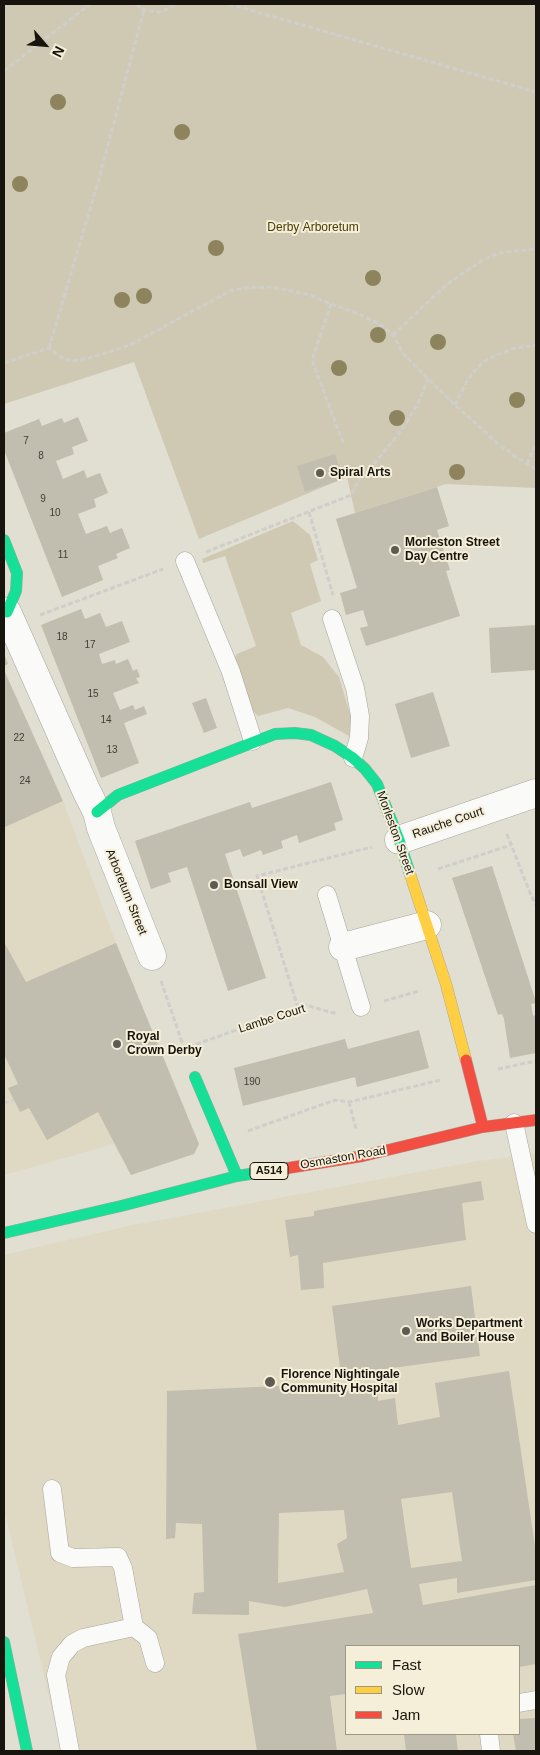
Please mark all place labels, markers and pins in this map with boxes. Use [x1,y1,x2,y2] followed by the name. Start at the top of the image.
[330,466,391,480] place label: Spiral Arts
[314,467,326,479] marker: Spiral Arts
[405,536,500,564] place label: Morleston Street Day Centre
[389,544,401,556] marker: Morleston Street Day Centre
[224,878,298,892] place label: Bonsall View
[208,879,220,891] marker: Bonsall View
[127,1030,202,1058] place label: Royal Crown Derby
[111,1038,123,1050] marker: Royal Crown Derby
[416,1317,522,1345] place label: Works Department and Boiler House
[400,1325,412,1337] marker: Works Department and Boiler House
[281,1368,400,1396] place label: Florence Nightingale Community Hospital
[263,1375,277,1389] marker: Florence Nightingale Community Hospital

